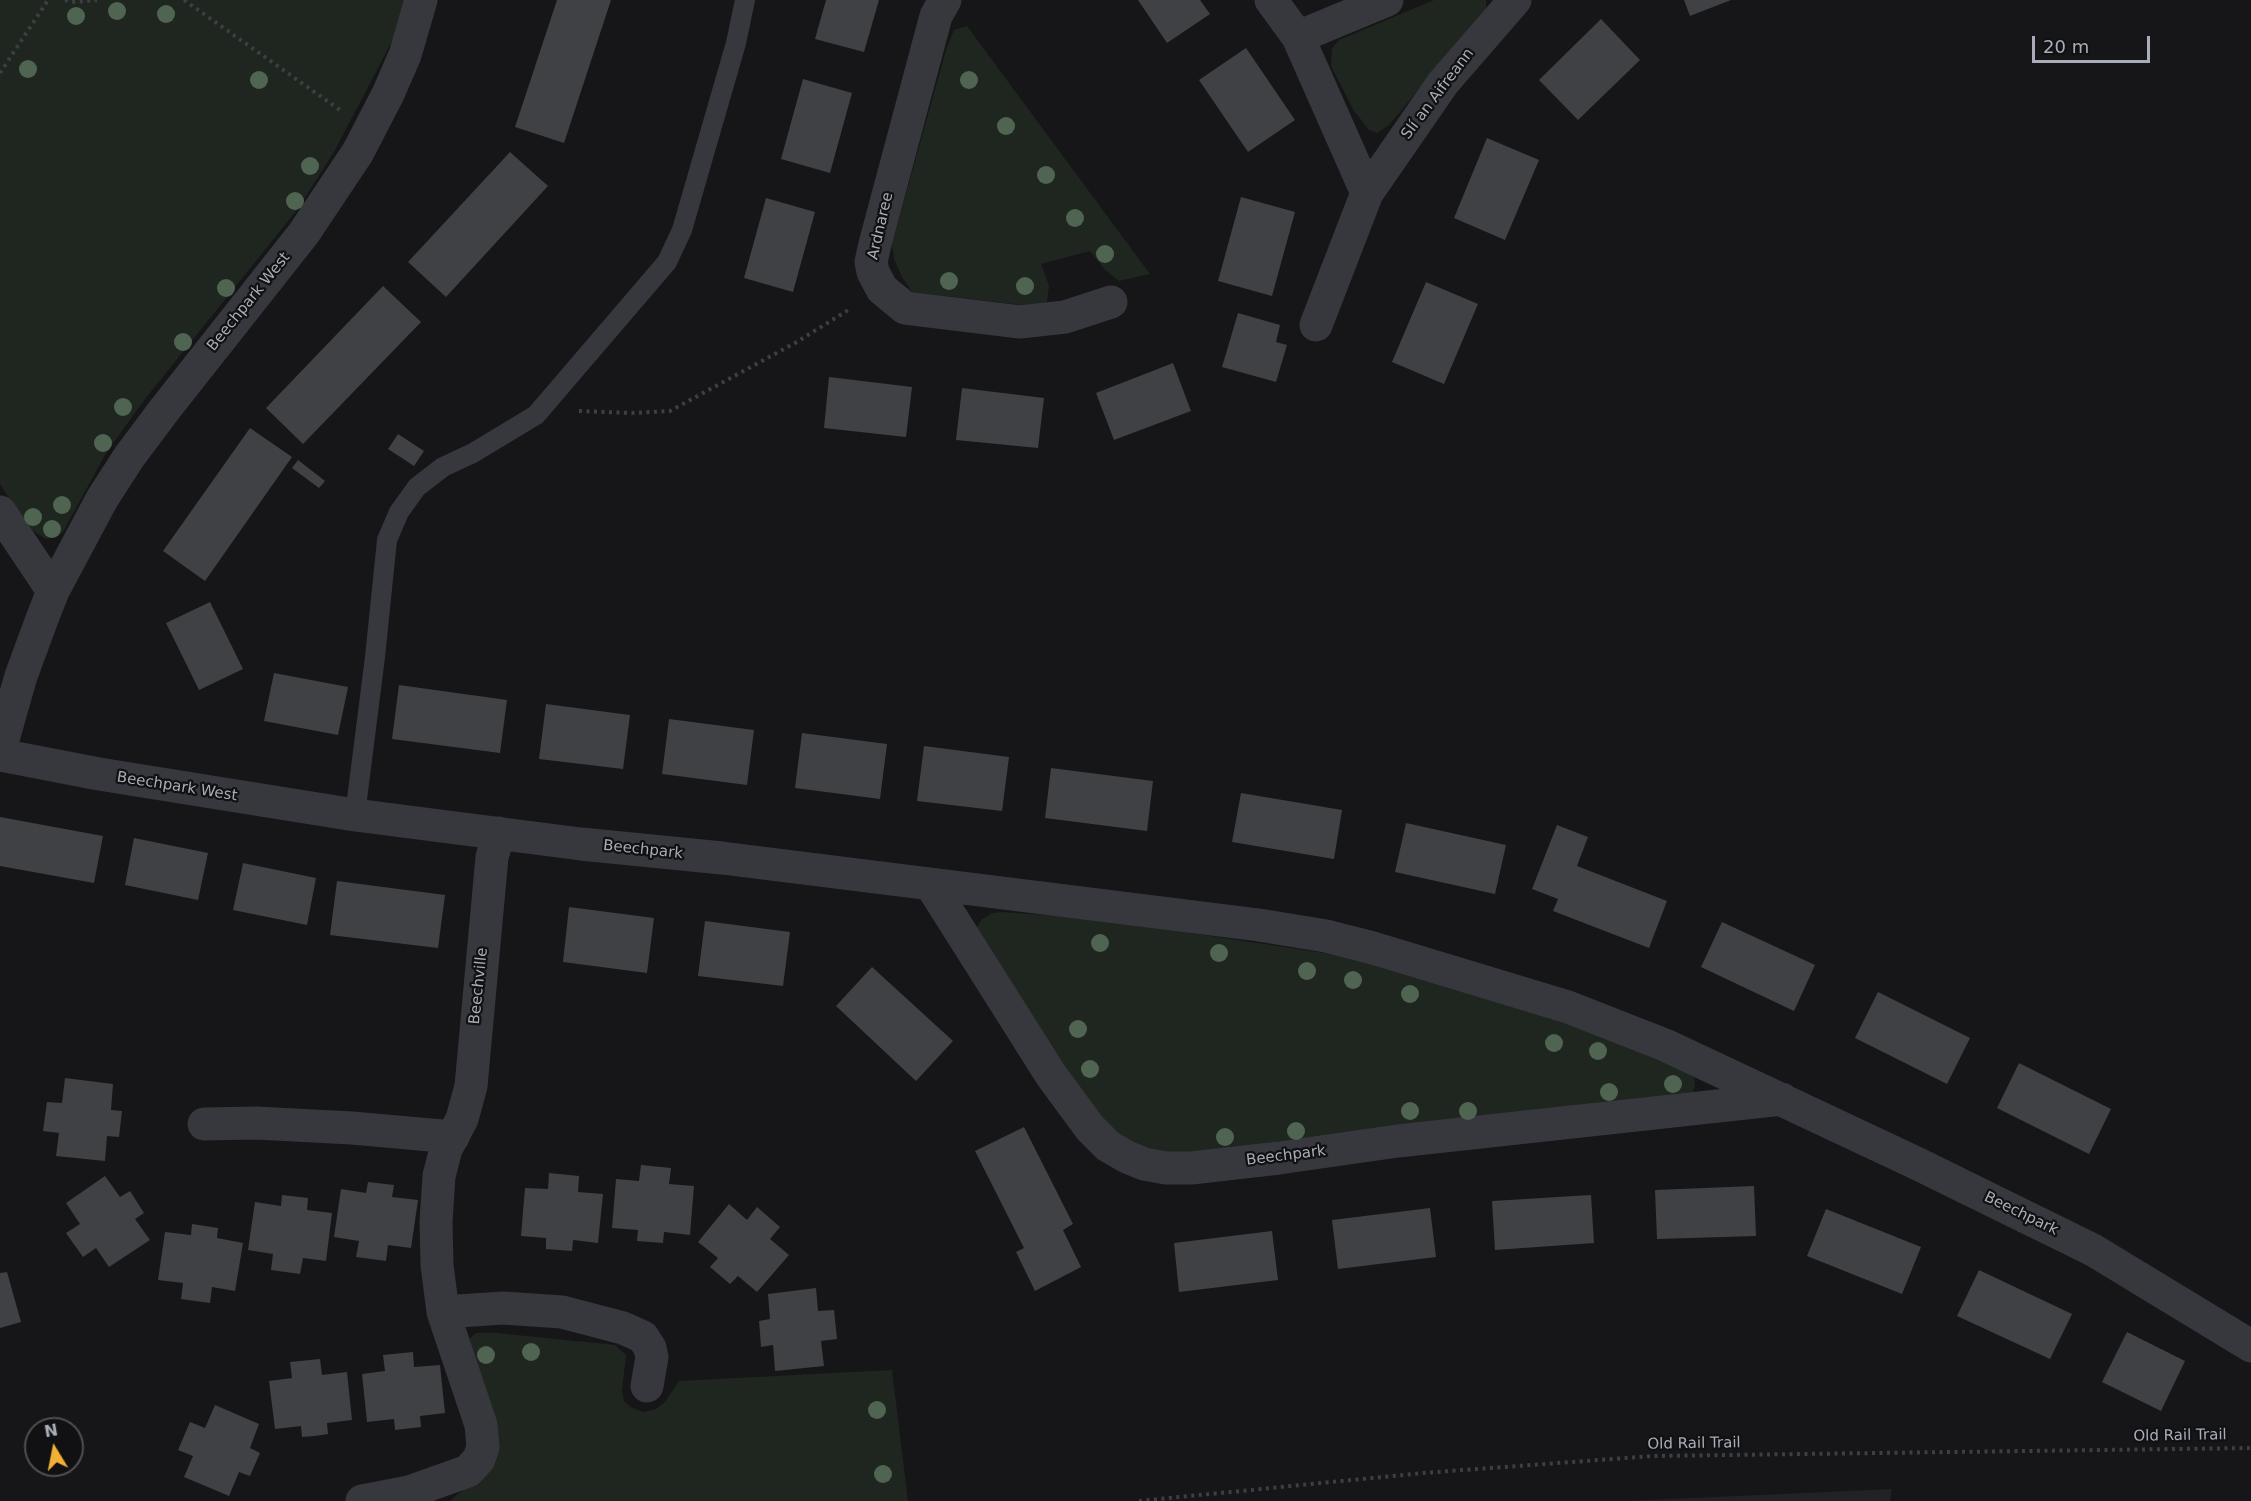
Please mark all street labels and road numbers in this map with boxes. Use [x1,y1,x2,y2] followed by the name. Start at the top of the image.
[1398,45,1478,143] street label: Slí an Aifreann
[865,191,897,261] street label: Ardnaree
[204,249,294,355] street label: Beechpark West
[115,769,239,805] street label: Beechpark West
[602,837,684,863] street label: Beechpark
[466,947,492,1025] street label: Beechville
[1245,1142,1327,1170] street label: Beechpark
[1981,1188,2061,1240] street label: Beechpark
[2133,1426,2227,1446] street label: Old Rail Trail
[1647,1434,1741,1454] street label: Old Rail Trail

